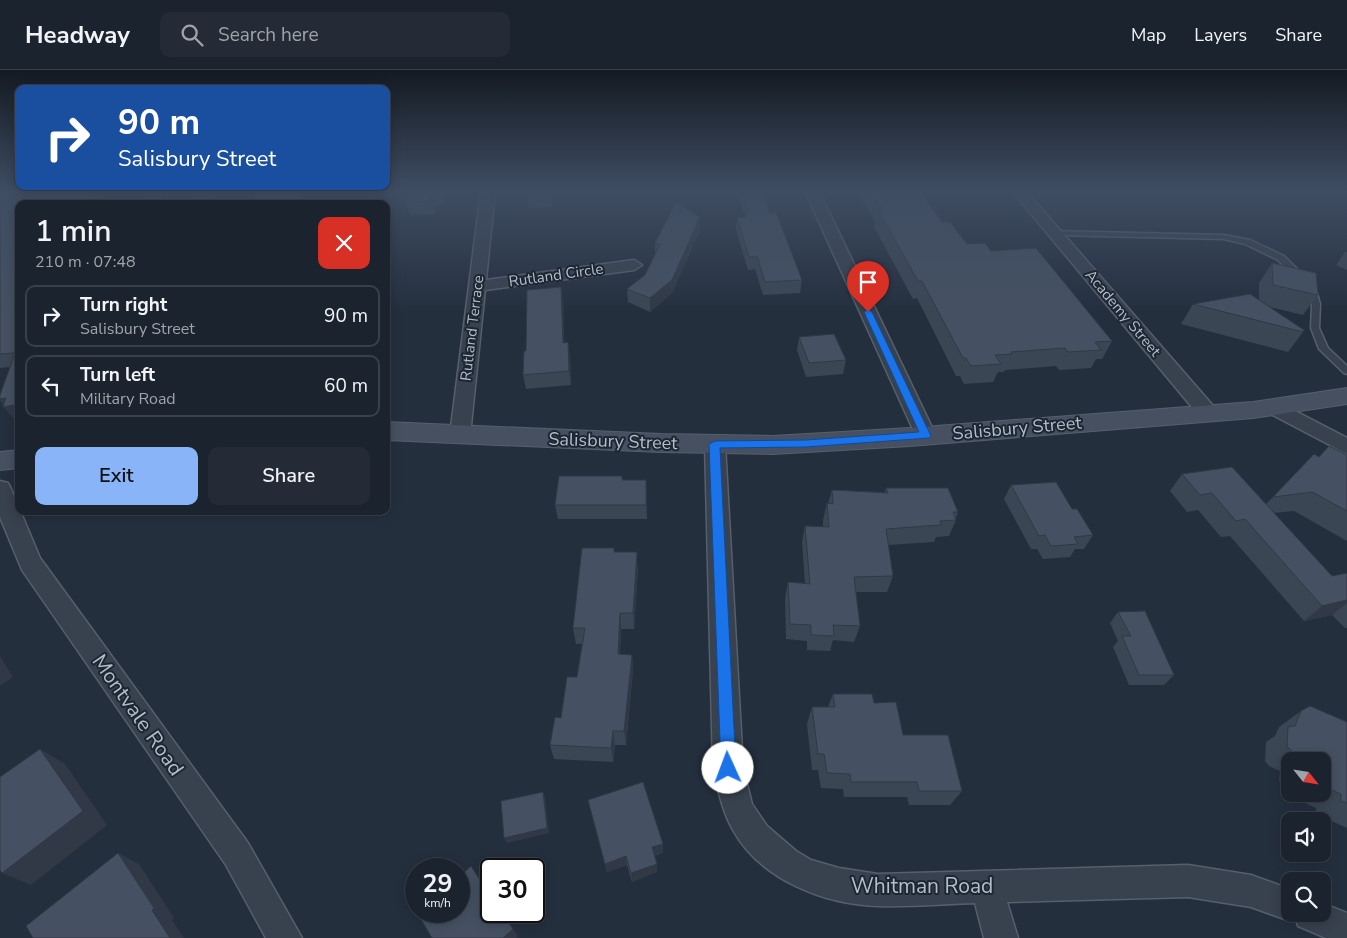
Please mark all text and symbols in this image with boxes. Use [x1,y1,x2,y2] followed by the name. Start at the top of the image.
[160,12,510,57] search box
[25,19,130,51] text: Headway
[178,21,206,49] icon: search
[218,22,319,48] text: Search here
[1131,23,1166,47] text: Map
[1194,23,1247,47] text: Layers
[1275,23,1322,47] text: Share
[118,99,200,146] text: 90 m
[35,105,100,170] icon: right
[118,144,276,174] text: Salisbury Street
[35,211,111,252] text: 1 min
[318,217,370,269] button: close
[35,251,136,273] text: 210 m · 07:48
[507,258,605,292] street label: Rutland Circle
[847,261,889,312] pin
[1081,265,1166,361] street label: Academy Street
[854,268,882,296] icon: arrive
[456,274,488,382] street label: Rutland Terrace
[80,292,167,318] text: Turn right
[37,302,65,330] icon: right
[324,303,368,329] text: 90 m
[80,318,195,340] text: Salisbury Street
[80,362,155,388] text: Turn left
[37,372,65,400] icon: left
[324,373,368,399] text: 60 m
[80,388,176,410] text: Military Road
[952,410,1083,446] street label: Salisbury Street
[548,427,679,455] street label: Salisbury Street
[35,447,198,505] button: Exit
[208,447,370,505] button: Share
[86,649,190,781] street label: Montvale Road
[701,741,753,793] position arrow
[1281,752,1331,802] north arrow
[1281,752,1331,922] map controls
[1281,812,1331,862] button: sound
[480,858,545,923] speed limit sign: 30
[422,867,453,901] text: 29
[851,872,993,900] street label: Whitman Road
[1281,872,1331,922] button: search
[424,895,451,911] text: km/h

